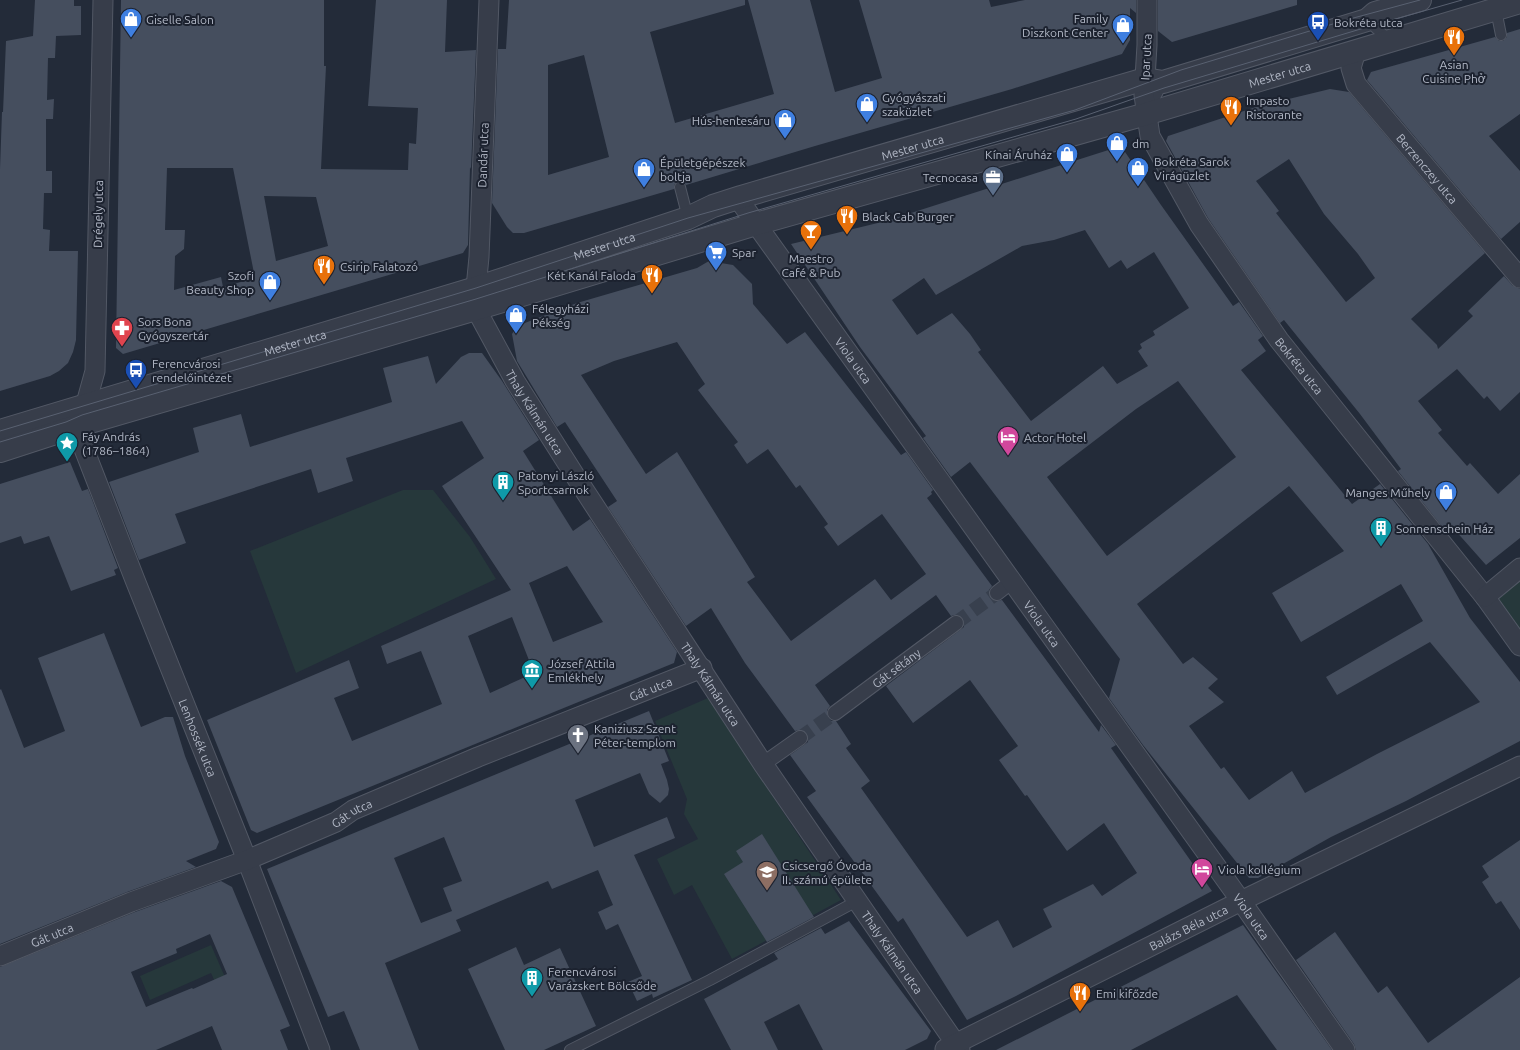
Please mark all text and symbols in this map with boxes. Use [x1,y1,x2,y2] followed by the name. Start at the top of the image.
[118,6,144,39] shop icon: Giselle Salon
[1305,9,1331,42] bus stop icon: Bokréta utca
[1022,12,1108,39] place label: Family Diszkont Center
[1110,12,1136,45] shop icon: Family Diszkont Center
[146,13,214,26] place label: Giselle Salon
[1334,16,1403,29] place label: Bokréta utca
[1441,24,1467,57] restaurant icon: Asian Cuisine Phở
[1138,33,1154,81] street label: Ipar utca
[1422,58,1486,85] place label: Asian Cuisine Phở
[1247,59,1312,89] street label: Mester utca
[854,91,880,124] shop icon: Gyógyászati szaküzlet
[882,91,946,118] place label: Gyógyászati szaküzlet
[1218,94,1244,127] restaurant icon: Impasto Ristorante
[1246,94,1302,121] place label: Impasto Ristorante
[772,107,798,140] shop icon: Hús-hentesáru
[692,114,770,127] place label: Hús-hentesáru
[475,122,491,188] street label: Dandár utca
[1104,130,1130,163] shop icon: dm
[1394,131,1460,206] street label: Berzenczey utca
[880,132,945,162] street label: Mester utca
[1132,137,1149,150] place label: dm
[1054,141,1080,174] shop icon: Kínai Áruház
[985,148,1052,161] place label: Kínai Áruház
[1125,155,1151,188] shop icon: Bokréta Sarok Virágüzlet
[1154,155,1230,182] place label: Bokréta Sarok Virágüzlet
[631,156,657,189] shop icon: Épületgépészek boltja
[660,156,746,183] place label: Épületgépészek boltja
[980,164,1006,197] office icon: Tecnocasa
[923,171,978,184] place label: Tecnocasa
[91,180,105,248] street label: Drégely utca
[834,203,860,236] restaurant icon: Black Cab Burger
[862,210,954,223] place label: Black Cab Burger
[798,218,824,251] bar icon: Maestro Café & Pub
[572,229,637,262] street label: Mester utca
[703,239,729,272] supermarket icon: Spar
[732,246,756,259] place label: Spar
[781,252,841,279] place label: Maestro Café & Pub
[311,253,337,286] restaurant icon: Csirip Falatozó
[340,260,418,273] place label: Csirip Falatozó
[639,262,665,295] restaurant icon: Két Kanál Faloda
[186,269,254,296] place label: Szofi Beauty Shop
[257,269,283,302] shop icon: Szofi Beauty Shop
[547,269,636,282] place label: Két Kanál Faloda
[503,302,529,335] shop icon: Félegyházi Pékség
[532,302,589,329] place label: Félegyházi Pékség
[109,315,135,348] pharmacy icon: Sors Bona Gyógyszertár
[138,315,209,342] place label: Sors Bona Gyógyszertár
[262,327,328,358] street label: Mester utca
[833,335,874,386] street label: Viola utca
[1273,335,1326,397] street label: Bokréta utca
[123,357,149,390] bus stop icon: Ferencvárosi rendelőintézet
[152,357,232,384] place label: Ferencvárosi rendelőintézet
[504,367,566,457] street label: Thaly Kálmán utca
[995,424,1021,457] hotel icon: Actor Hotel
[54,430,80,463] place icon: Fáy András (1786–1864)
[82,430,150,458] place label: Fáy András (1786–1864)
[1024,431,1086,444] place label: Actor Hotel
[490,469,516,502] building icon: Patonyi László Sportcsarnok
[518,469,594,496] place label: Patonyi László Sportcsarnok
[1433,479,1459,512] shop icon: Manges Műhely
[1345,486,1430,499] place label: Manges Műhely
[1368,515,1394,548] building icon: Sonnenschein Ház
[1396,522,1494,535] place label: Sonnenschein Ház
[1021,598,1063,649] street label: Viola utca
[679,640,743,728] street label: Thaly Kálmán utca
[869,645,923,690] street label: Gát sétány
[519,657,545,690] museum icon: József Attila Emlékhely
[548,657,615,684] place label: József Attila Emlékhely
[627,674,674,703] street label: Gát utca
[177,697,220,779] street label: Lenhossék utca
[565,722,591,755] church icon: Kaniziusz Szent Péter-templom
[594,722,676,749] place label: Kaniziusz Szent Péter-templom
[330,796,374,830] street label: Gát utca
[1189,856,1215,889] hotel icon: Viola kollégium
[754,859,780,892] school or university icon: Csicsergő Óvoda II. számú épülete
[782,859,872,886] place label: Csicsergő Óvoda II. számú épülete
[1218,863,1301,876] place label: Viola kollégium
[1231,891,1272,942] street label: Viola utca
[1147,902,1230,952] street label: Balázs Béla utca
[860,908,926,996] street label: Thaly Kálmán utca
[29,920,75,949] street label: Gát utca
[519,965,545,998] building icon: Ferencvárosi Varázskert Bölcsőde
[548,965,657,992] place label: Ferencvárosi Varázskert Bölcsőde
[1067,980,1093,1013] restaurant icon: Emi kifőzde
[1096,987,1158,1000] place label: Emi kifőzde

